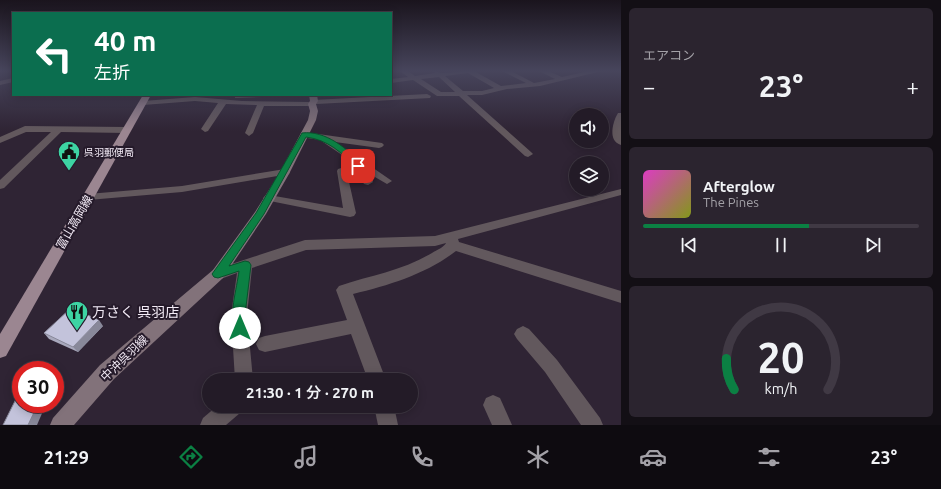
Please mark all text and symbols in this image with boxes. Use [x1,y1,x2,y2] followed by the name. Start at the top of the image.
[94,25,156,56] text: 40 m
[28,28,80,80] icon: left
[643,48,695,62] text: エアコン
[94,62,130,82] text: 左折
[759,69,803,103] text: 23°
[643,74,655,99] text: −
[907,74,919,99] text: +
[569,108,609,196] map controls
[569,108,609,148] button: sound
[56,139,82,172] public building icon: 呉羽郵便局
[84,147,134,158] place label: 呉羽郵便局
[341,149,375,183] pin
[347,155,369,177] icon: arrive
[569,156,609,196] button: layers
[703,178,775,195] text: Afterglow
[53,193,95,251] street label: 富山高岡線
[703,195,759,209] text: The Pines
[678,234,700,256] icon: previous
[770,234,792,256] icon: pause
[862,234,884,256] icon: next
[64,299,90,332] restaurant icon: 万さく 呉羽店
[92,304,179,320] place label: 万さく 呉羽店
[219,307,261,349] position arrow
[98,332,150,384] street label: 中沖呉羽線
[758,333,804,380] text: 20
[12,361,64,413] speed limit sign: 30
[765,380,797,396] text: km/h
[246,384,374,401] text: 21:30 · 1 分 · 270 m
[177,443,205,471] icon: directions
[292,443,320,471] icon: music
[408,443,436,471] icon: phone
[524,443,552,471] icon: climate
[639,443,667,471] icon: car
[755,443,783,471] icon: filters
[44,447,89,467] text: 21:29
[870,447,897,467] text: 23°

